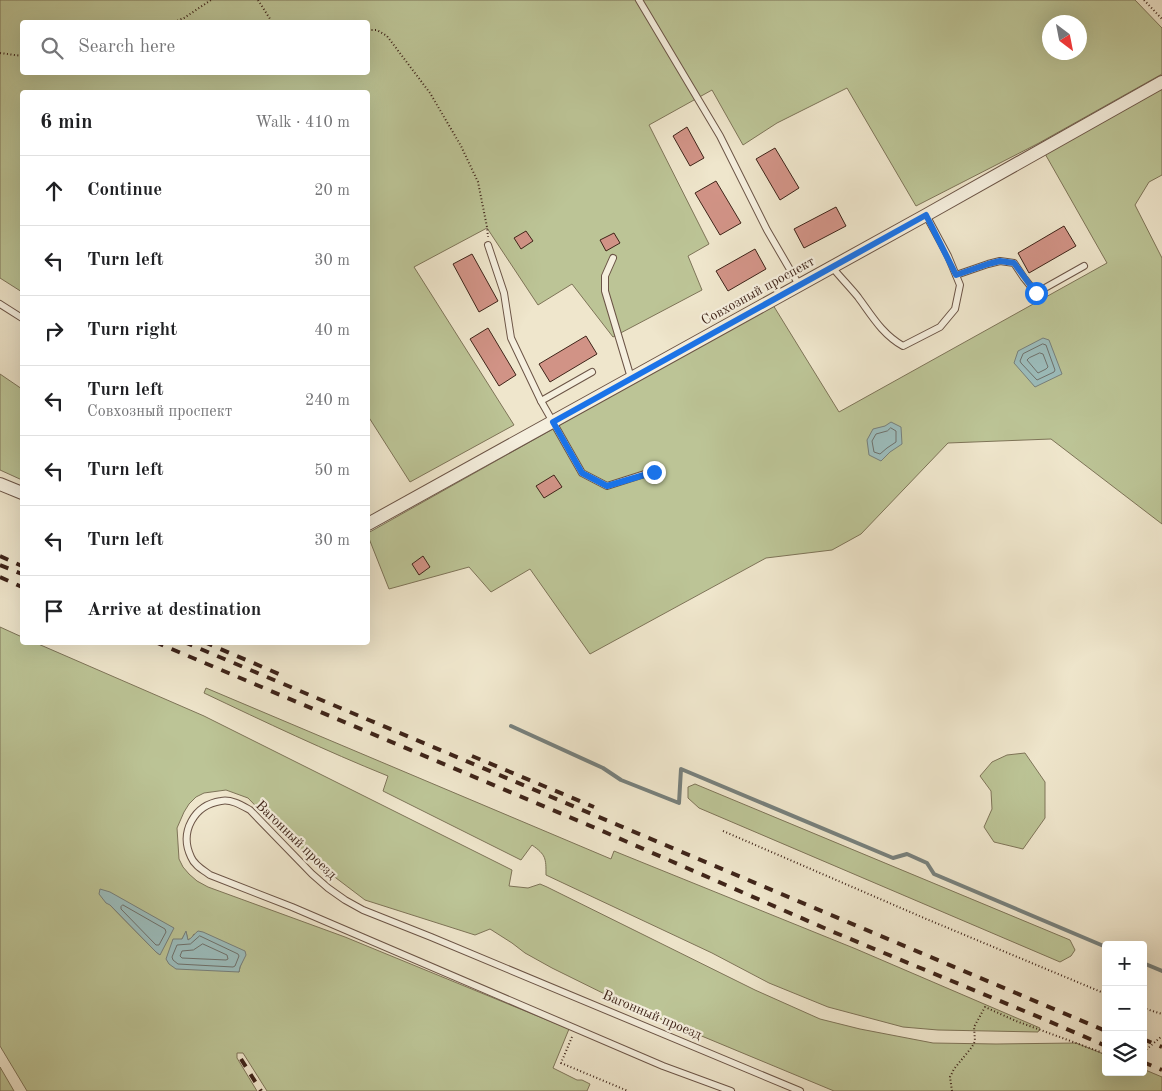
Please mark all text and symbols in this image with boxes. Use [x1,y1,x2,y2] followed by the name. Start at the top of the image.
[1042,15,1087,60] north arrow
[20,20,370,75] search box
[38,34,66,62] icon: search
[78,38,175,57] text: Search here
[40,112,93,133] text: 6 min
[255,115,350,131] text: Walk · 410 m
[40,177,68,205] icon: ahead
[87,181,162,200] text: Continue
[314,183,350,199] text: 20 m
[40,247,68,275] icon: left
[87,251,164,270] text: Turn left
[314,253,350,269] text: 30 m
[699,254,817,328] street label: Совхозный проспект
[1025,282,1048,305] route start
[40,317,68,345] icon: right
[87,321,177,340] text: Turn right
[314,323,350,339] text: 40 m
[87,381,164,400] text: Turn left
[40,387,68,415] icon: left
[305,393,350,409] text: 240 m
[87,404,232,420] text: Совхозный проспект
[40,457,68,485] icon: left
[87,461,164,480] text: Turn left
[643,461,666,484] route end
[314,463,350,479] text: 50 m
[40,527,68,555] icon: left
[87,531,164,550] text: Turn left
[314,533,350,549] text: 30 m
[40,597,68,625] icon: arrive
[87,601,261,620] text: Arrive at destination
[253,798,339,882] street label: Вагонный проезд
[1102,941,1147,1076] map controls
[1102,941,1147,986] button: +
[1102,986,1147,1031] button: −
[600,988,704,1042] street label: Вагонный проезд
[1102,1031,1147,1076] button: layers

